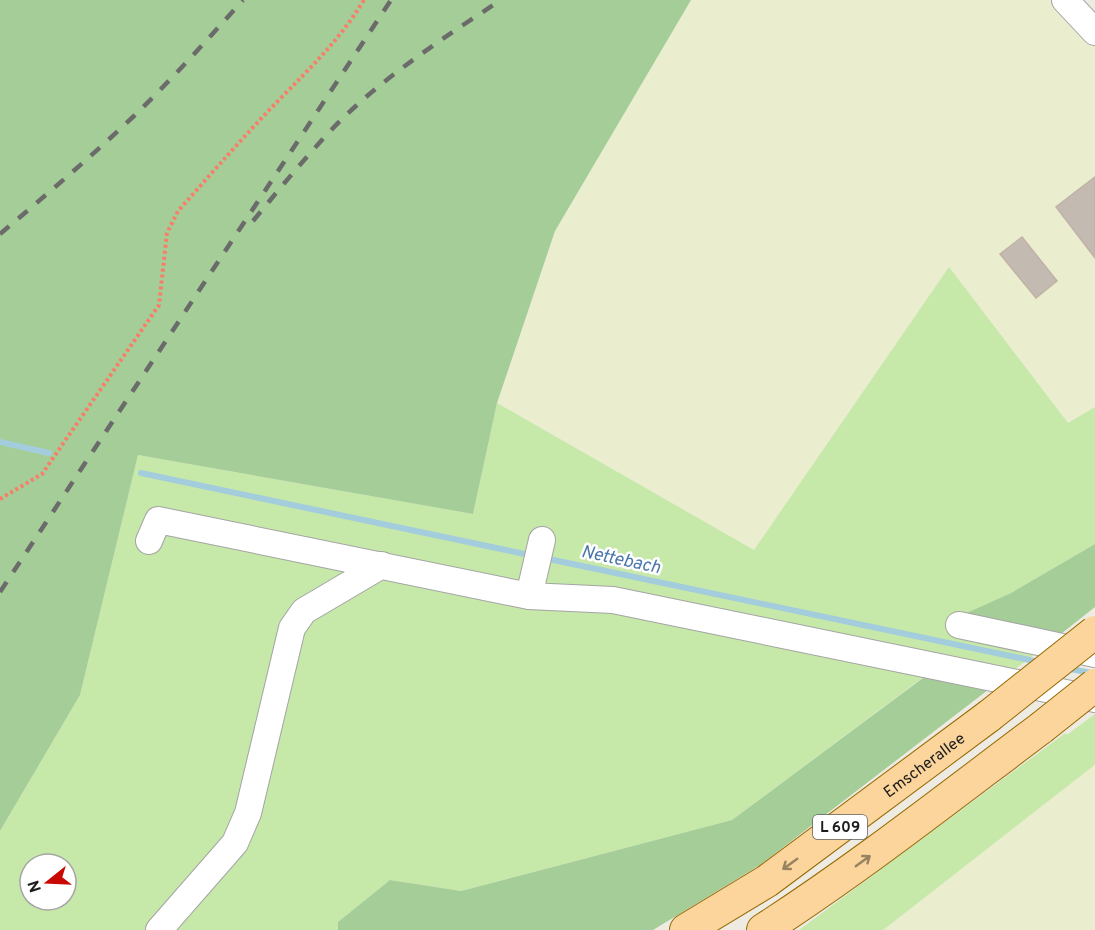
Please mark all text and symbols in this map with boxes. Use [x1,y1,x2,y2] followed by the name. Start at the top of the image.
[579,541,663,580] water label: Nettebach
[880,729,970,803] street label: Emscherallee
[813,815,867,839] road number: L 609
[18,852,78,912] north arrow
[854,854,870,867] one-way arrow
[783,858,799,870] one-way arrow
[24,877,47,895] text: N

